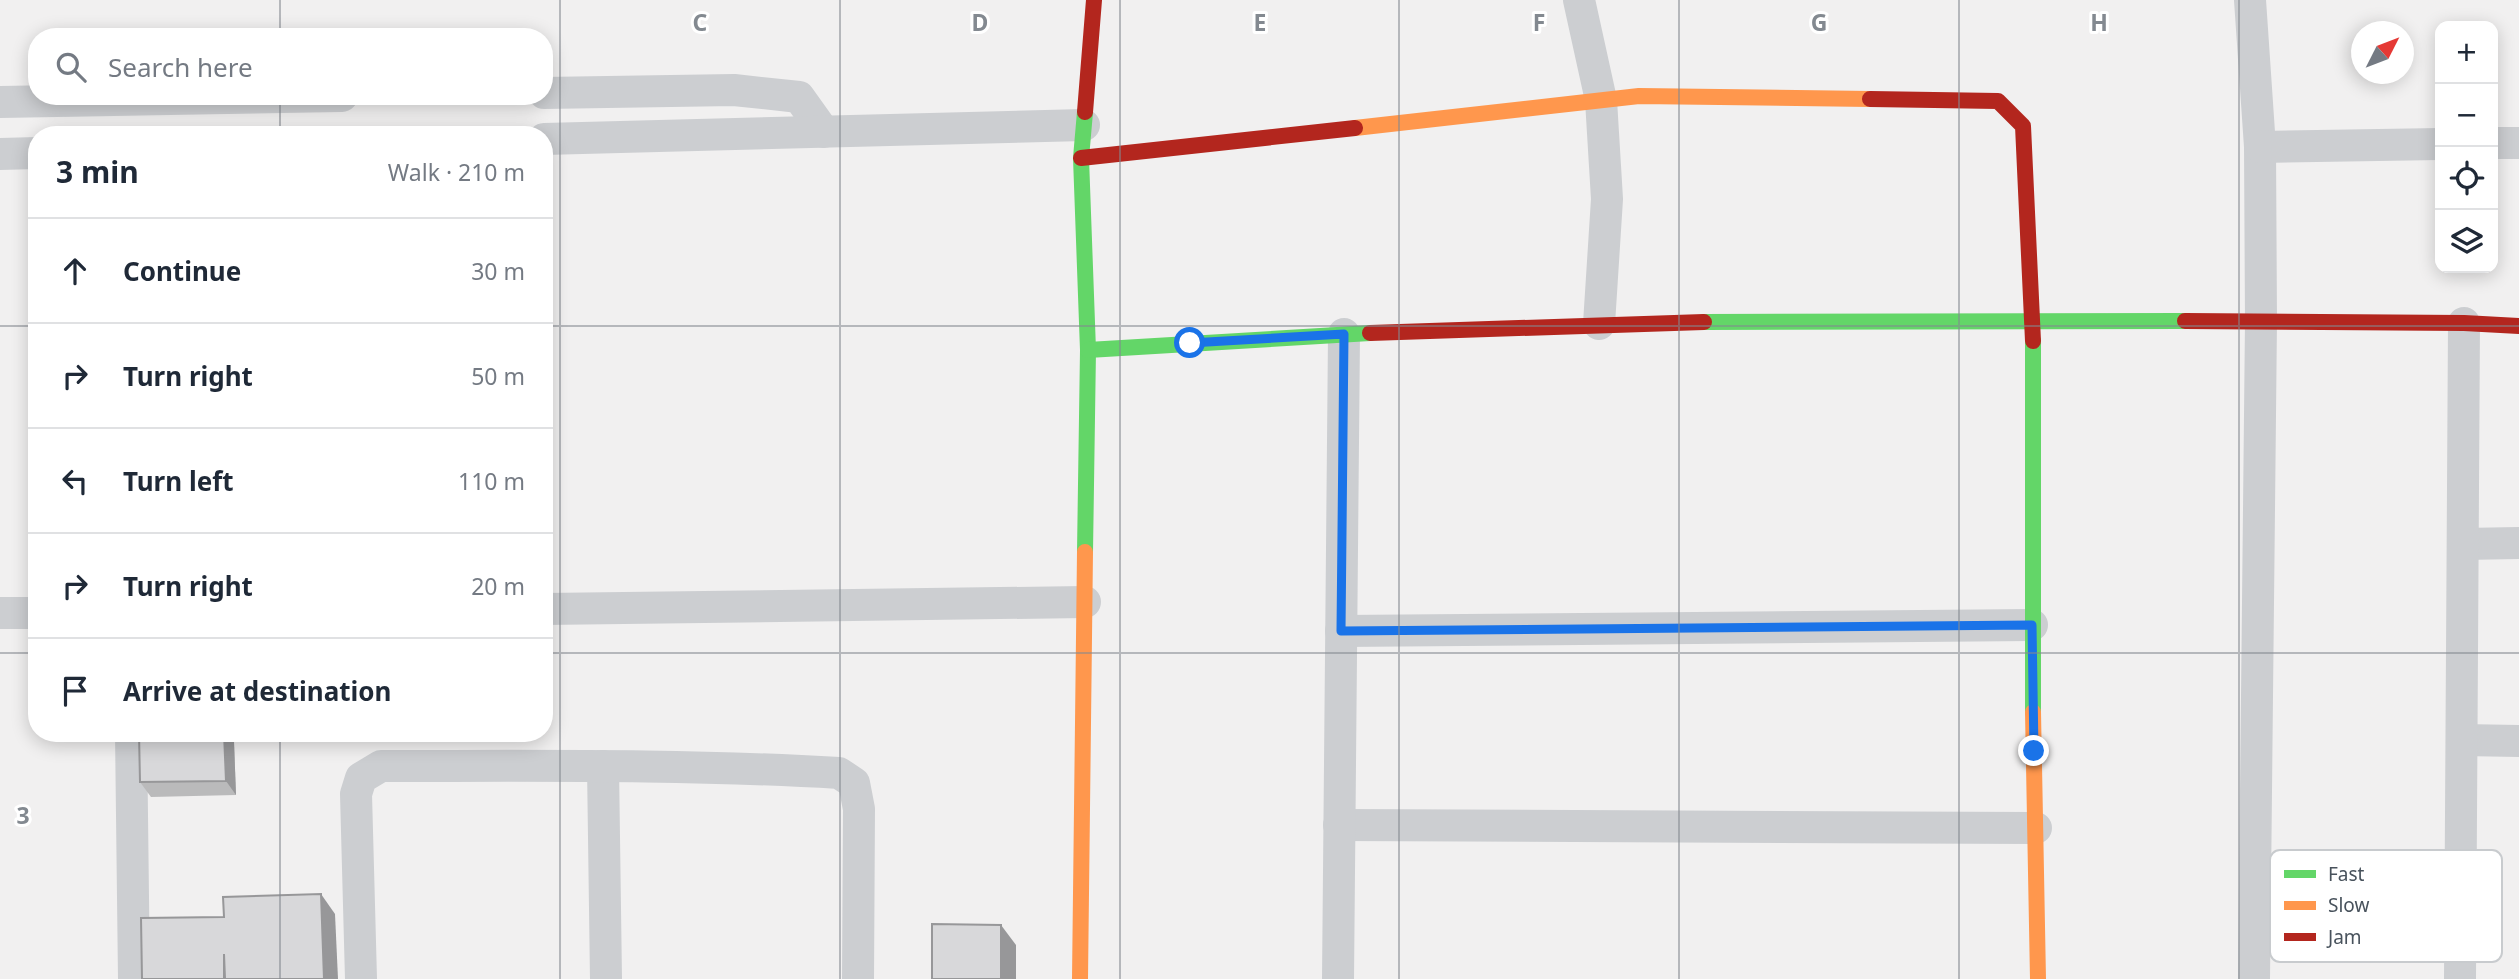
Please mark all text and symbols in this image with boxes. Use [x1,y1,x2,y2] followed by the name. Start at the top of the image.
[693,6,708,38] text: C
[972,6,988,38] text: D
[1254,6,1266,38] text: E
[1533,6,1545,38] text: F
[1811,6,1827,38] text: G
[2090,6,2108,38] text: H
[2351,21,2414,84] north arrow
[2435,21,2498,273] map controls
[2435,21,2498,84] button: +
[28,28,553,105] search box
[52,48,90,86] icon: search
[108,49,253,85] text: Search here
[2435,84,2498,147] button: −
[2435,147,2498,210] button: locate
[56,151,139,192] text: 3 min
[388,156,525,188] text: Walk · 210 m
[2435,210,2498,273] button: layers
[56,252,94,290] icon: ahead
[123,253,241,289] text: Continue
[471,255,525,287] text: 30 m
[1174,327,1205,358] route start
[56,357,94,395] icon: right
[123,358,253,394] text: Turn right
[471,360,525,392] text: 50 m
[56,462,94,500] icon: left
[123,463,234,499] text: Turn left
[458,465,525,497] text: 110 m
[56,567,94,605] icon: right
[123,568,253,604] text: Turn right
[471,570,525,602] text: 20 m
[56,672,94,710] icon: arrive
[123,673,392,709] text: Arrive at destination
[2018,735,2049,766] route end
[16,799,30,831] text: 3
[2270,850,2502,962] legend
[2328,861,2365,887] text: Fast
[2328,892,2369,918] text: Slow
[2326,924,2362,950] text: Jam

